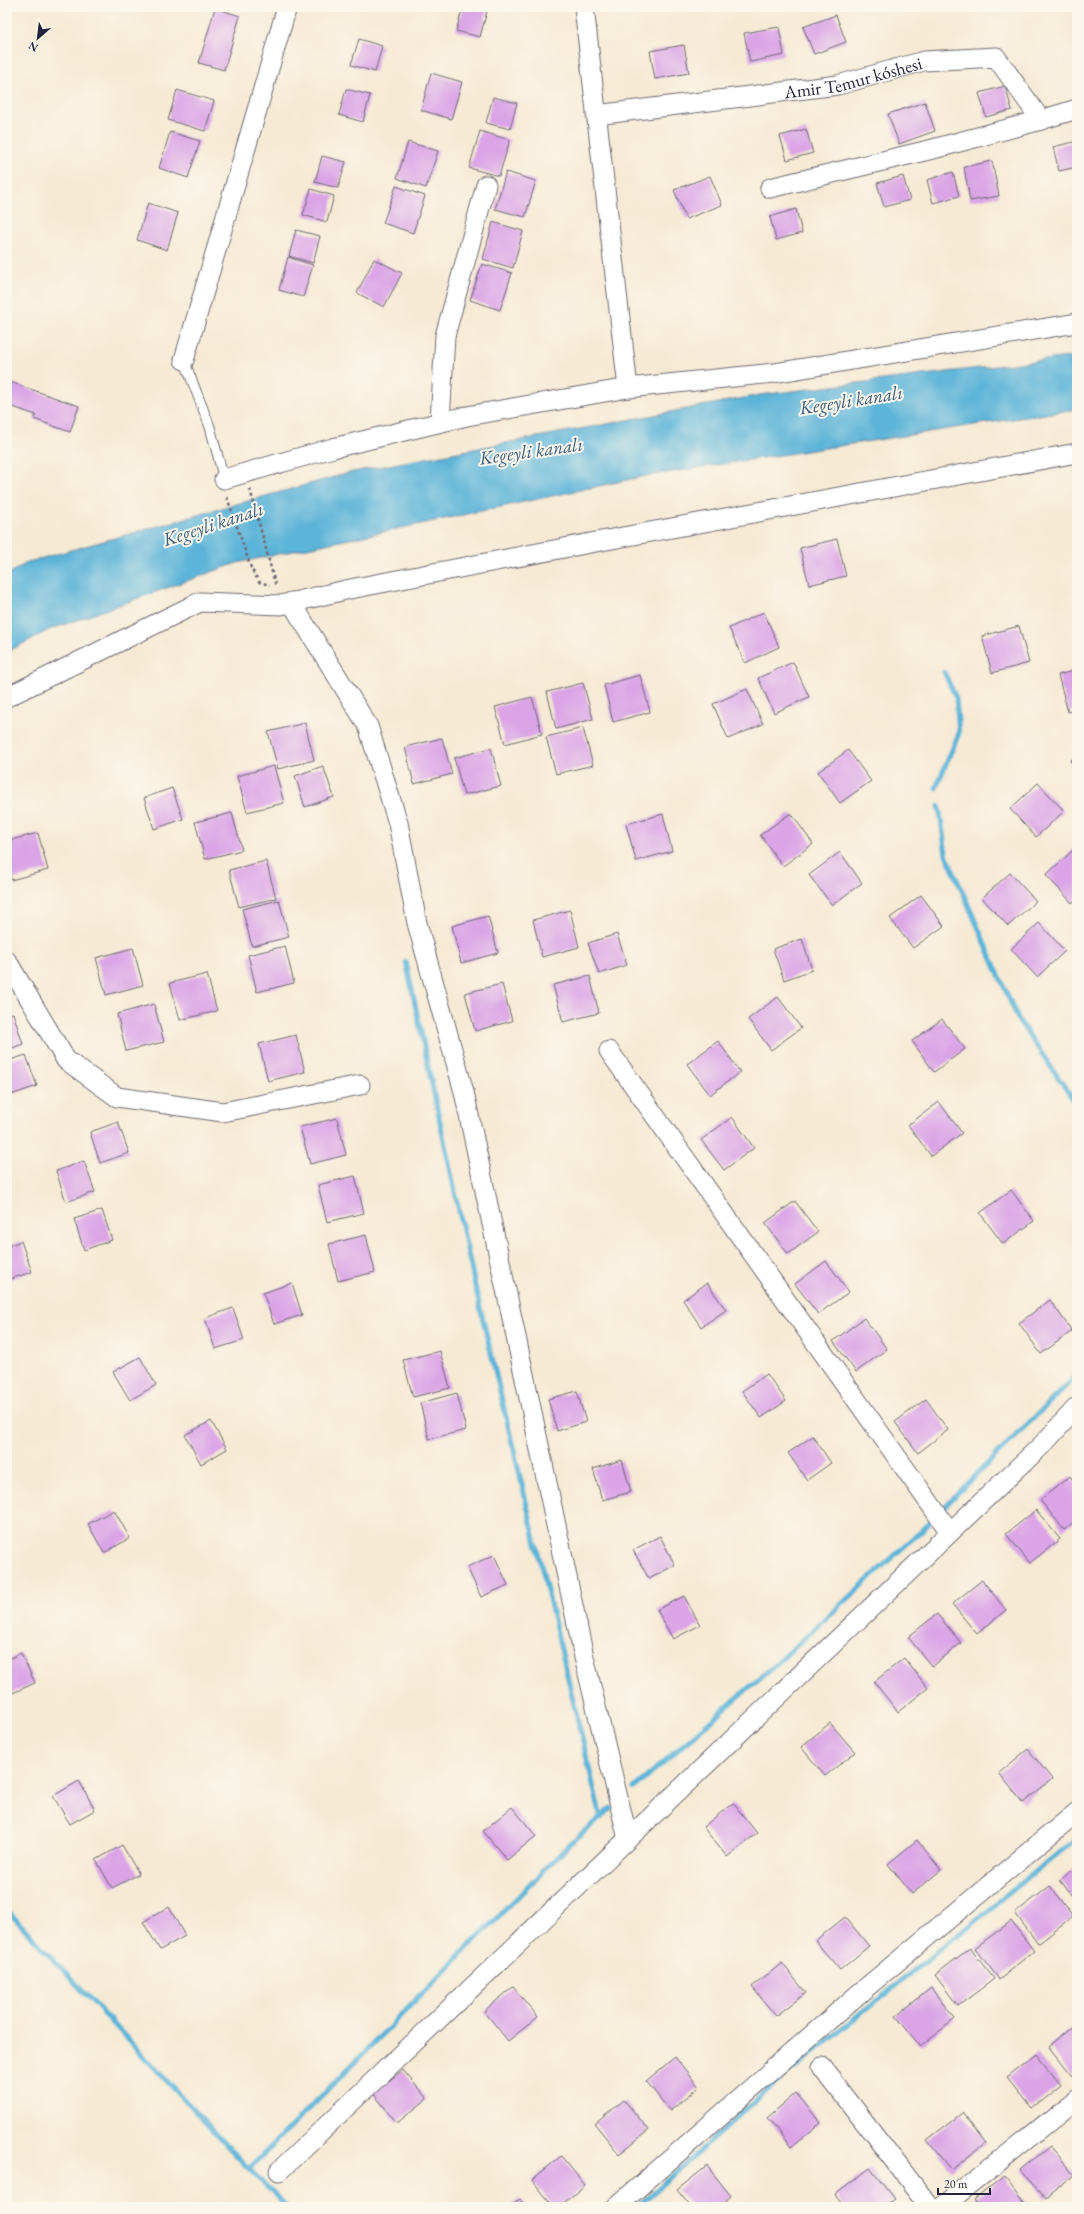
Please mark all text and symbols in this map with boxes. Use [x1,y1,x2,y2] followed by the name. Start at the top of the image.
[18,18,58,58] north arrow
[26,39,41,55] text: N
[782,51,925,103] street label: Amir Temur kóshesi
[797,380,904,421] water label: Kegeyli kanalı
[477,431,584,471] water label: Kegeyli kanalı
[159,496,266,552] water label: Kegeyli kanalı
[938,2170,990,2196] scale bar
[944,2176,968,2192] text: 20 m

